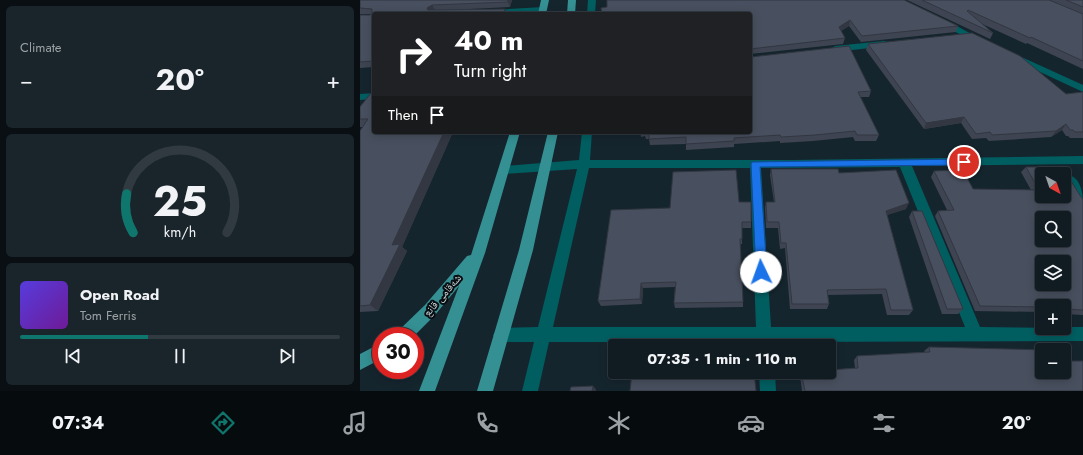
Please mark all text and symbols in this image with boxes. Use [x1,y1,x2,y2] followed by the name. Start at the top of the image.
[454,20,523,61] text: 40 m
[388,28,440,80] icon: right
[20,38,61,57] text: Climate
[156,58,204,101] text: 20°
[454,58,526,84] text: Turn right
[20,64,33,96] text: −
[326,64,340,96] text: +
[388,104,418,126] text: Then
[426,104,448,126] icon: arrive
[947,145,981,179] pin
[953,151,975,173] icon: arrive
[1035,167,1071,203] north arrow
[1035,167,1071,379] map controls
[153,171,207,232] text: 25
[1035,211,1071,247] button: search
[164,222,196,242] text: km/h
[740,251,782,293] position arrow
[1035,255,1071,291] button: layers
[419,270,465,320] street label: شەقامی قانع
[80,284,159,306] text: Open Road
[1035,299,1071,335] button: +
[80,306,136,325] text: Tom Ferris
[372,327,424,379] speed limit sign: 30
[1035,343,1071,379] button: −
[62,345,84,367] icon: previous
[169,345,191,367] icon: pause
[276,345,298,367] icon: next
[647,348,797,370] text: 07:35 · 1 min · 110 m
[209,409,237,437] icon: directions
[341,409,369,437] icon: music
[473,409,501,437] icon: phone
[605,409,633,437] icon: climate
[737,409,765,437] icon: car
[870,409,898,437] icon: filters
[52,410,104,436] text: 07:34
[1002,410,1031,436] text: 20°

